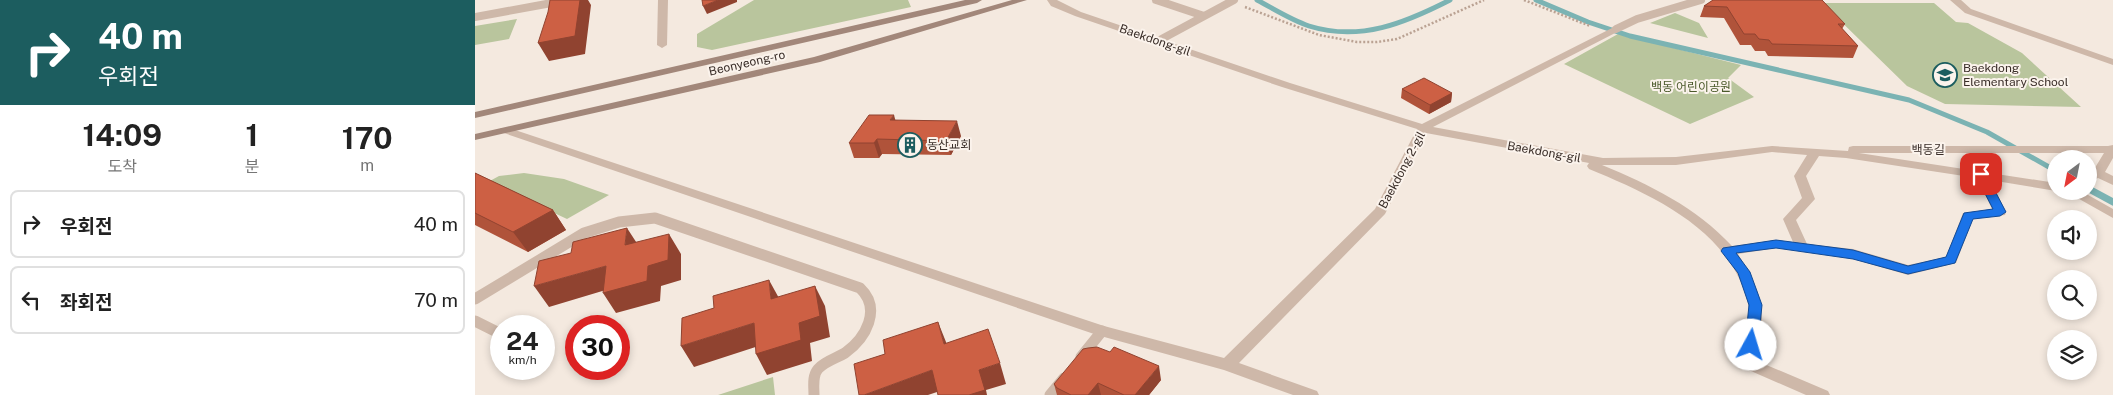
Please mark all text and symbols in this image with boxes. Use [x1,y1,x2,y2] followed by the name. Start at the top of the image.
[98,16,183,57] text: 40 m
[15,20,80,85] icon: right
[1118,21,1193,59] street label: Baekdong-gil
[707,47,787,79] street label: Beonyeong-ro
[1963,61,2069,89] place label: Baekdong Elementary School
[1932,62,1958,88] school or university icon: Baekdong Elementary School
[98,63,159,89] text: 우회전
[1651,80,1731,94] park label: 백동 어린이공원
[82,117,162,153] text: 14:09
[246,117,258,153] text: 1
[342,120,393,156] text: 170
[1376,129,1428,211] street label: Baekdong 2-gil
[897,132,923,158] building icon: 동산교회
[927,138,971,152] place label: 동산교회
[1506,139,1582,165] street label: Baekdong-gil
[1911,143,1945,157] street label: 백동길
[2047,150,2097,200] north arrow
[2047,150,2097,380] map controls
[1960,153,2002,195] pin
[360,156,374,175] text: m
[108,157,137,176] text: 도착
[245,157,259,176] text: 분
[1967,160,1995,188] icon: arrive
[17,210,45,238] icon: right
[2047,210,2097,260] button: sound
[413,213,458,235] text: 40 m
[60,215,112,237] text: 우회전
[2047,270,2097,320] button: search
[17,286,45,314] icon: left
[414,289,458,311] text: 70 m
[60,291,112,313] text: 좌회전
[565,315,630,380] speed limit sign: 30
[1724,318,1776,370] position arrow
[506,326,539,356] text: 24
[2047,330,2097,380] button: layers
[508,353,537,367] text: km/h

